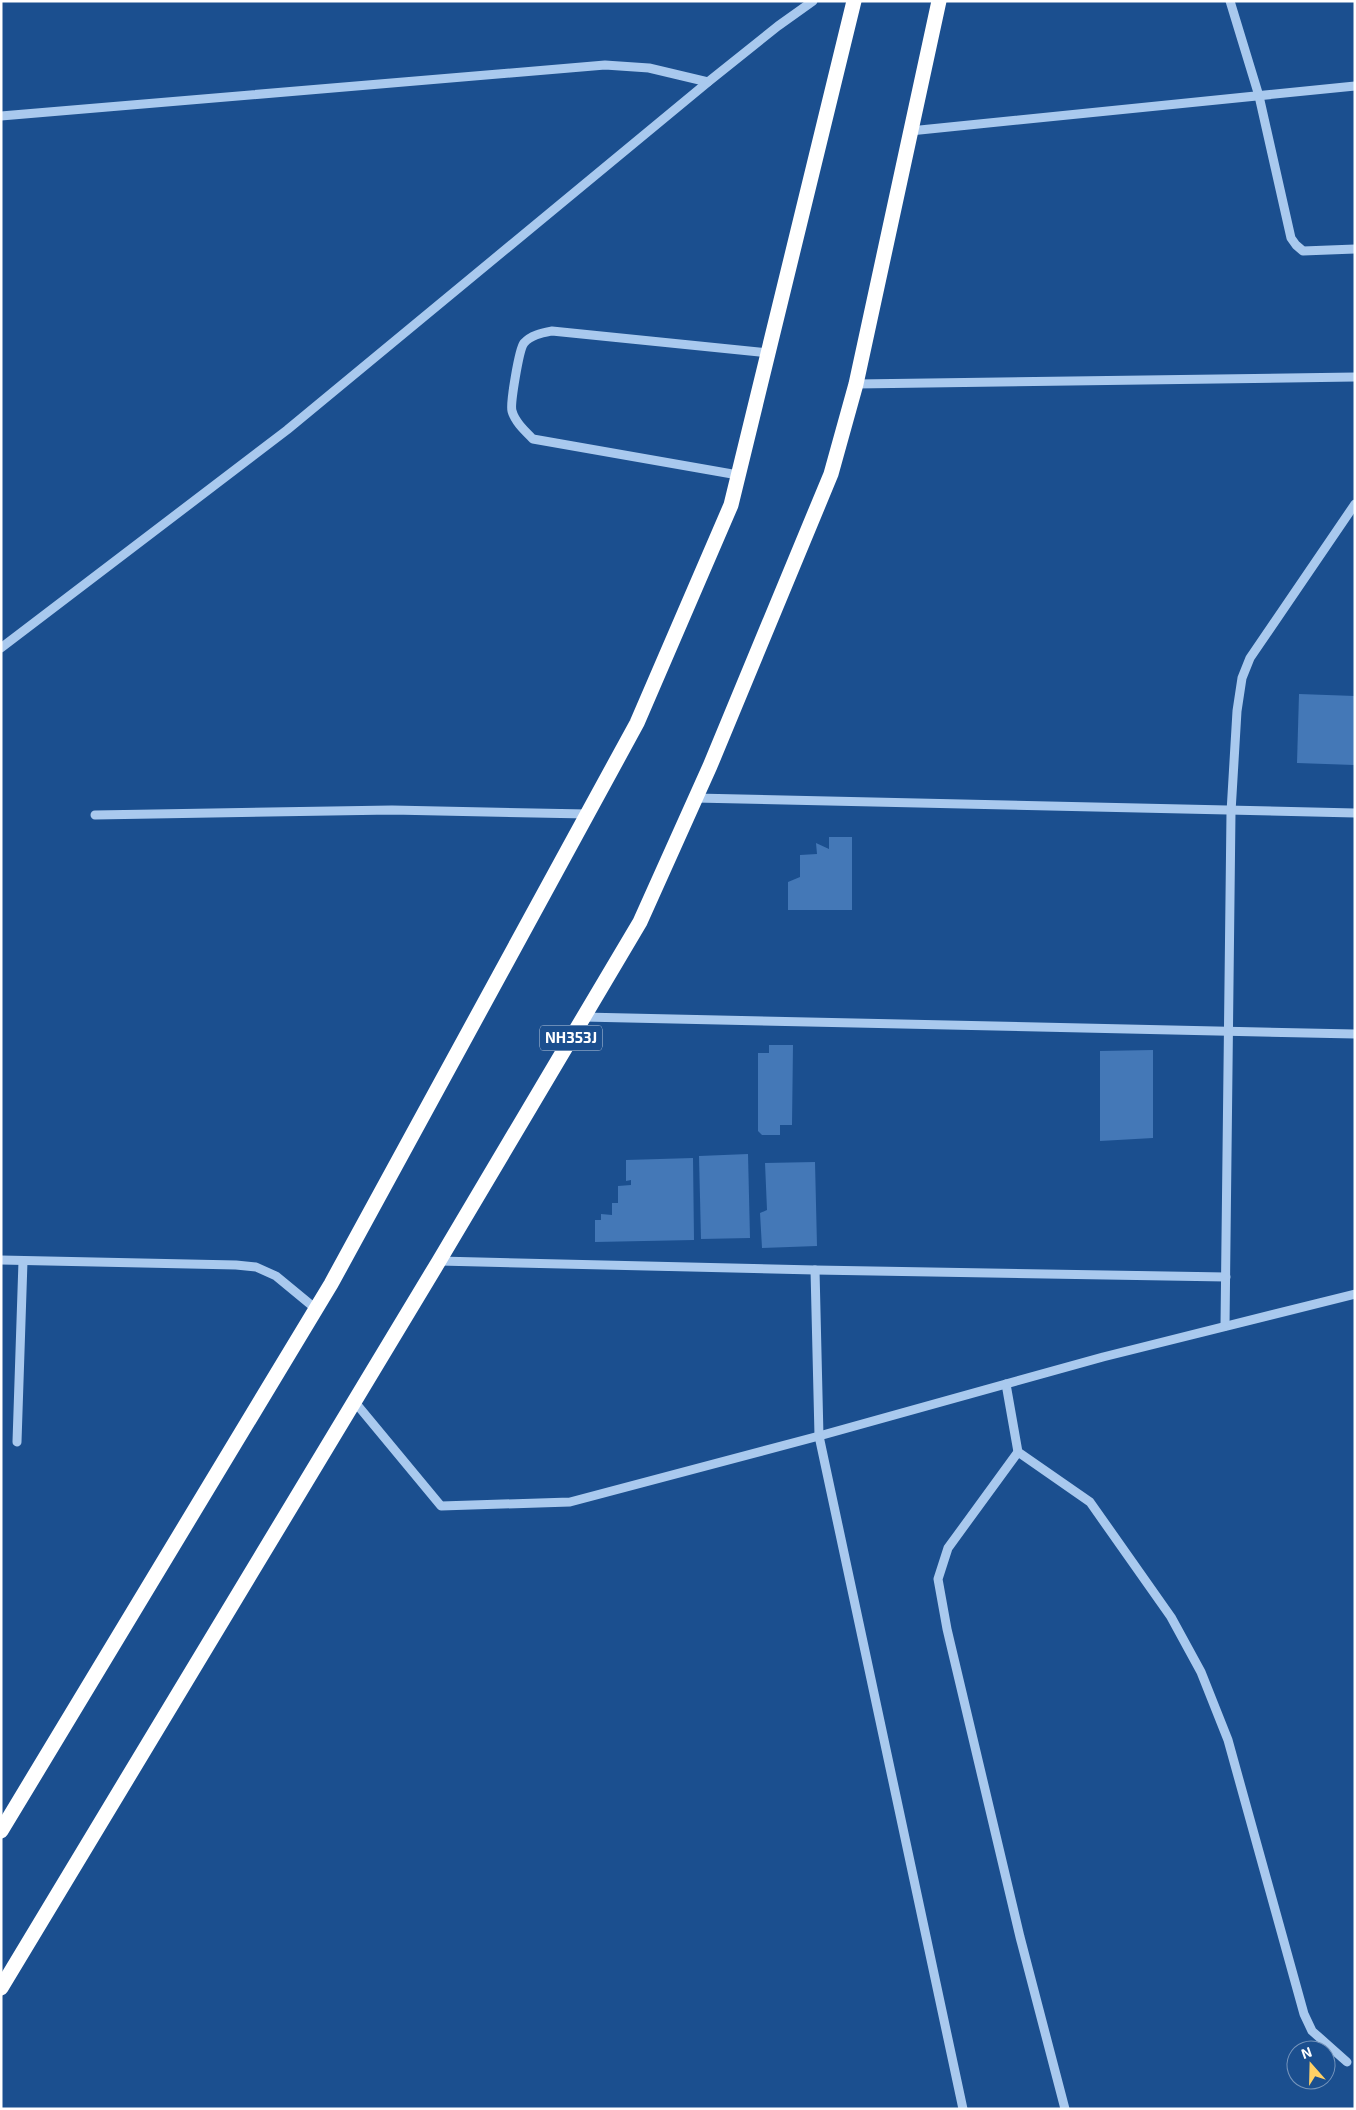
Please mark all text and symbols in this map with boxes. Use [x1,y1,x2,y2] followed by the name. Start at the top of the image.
[540,1026,602,1050] road number: NH353J
[1286,2040,1336,2090] north arrow
[1299,2043,1314,2062] text: N

